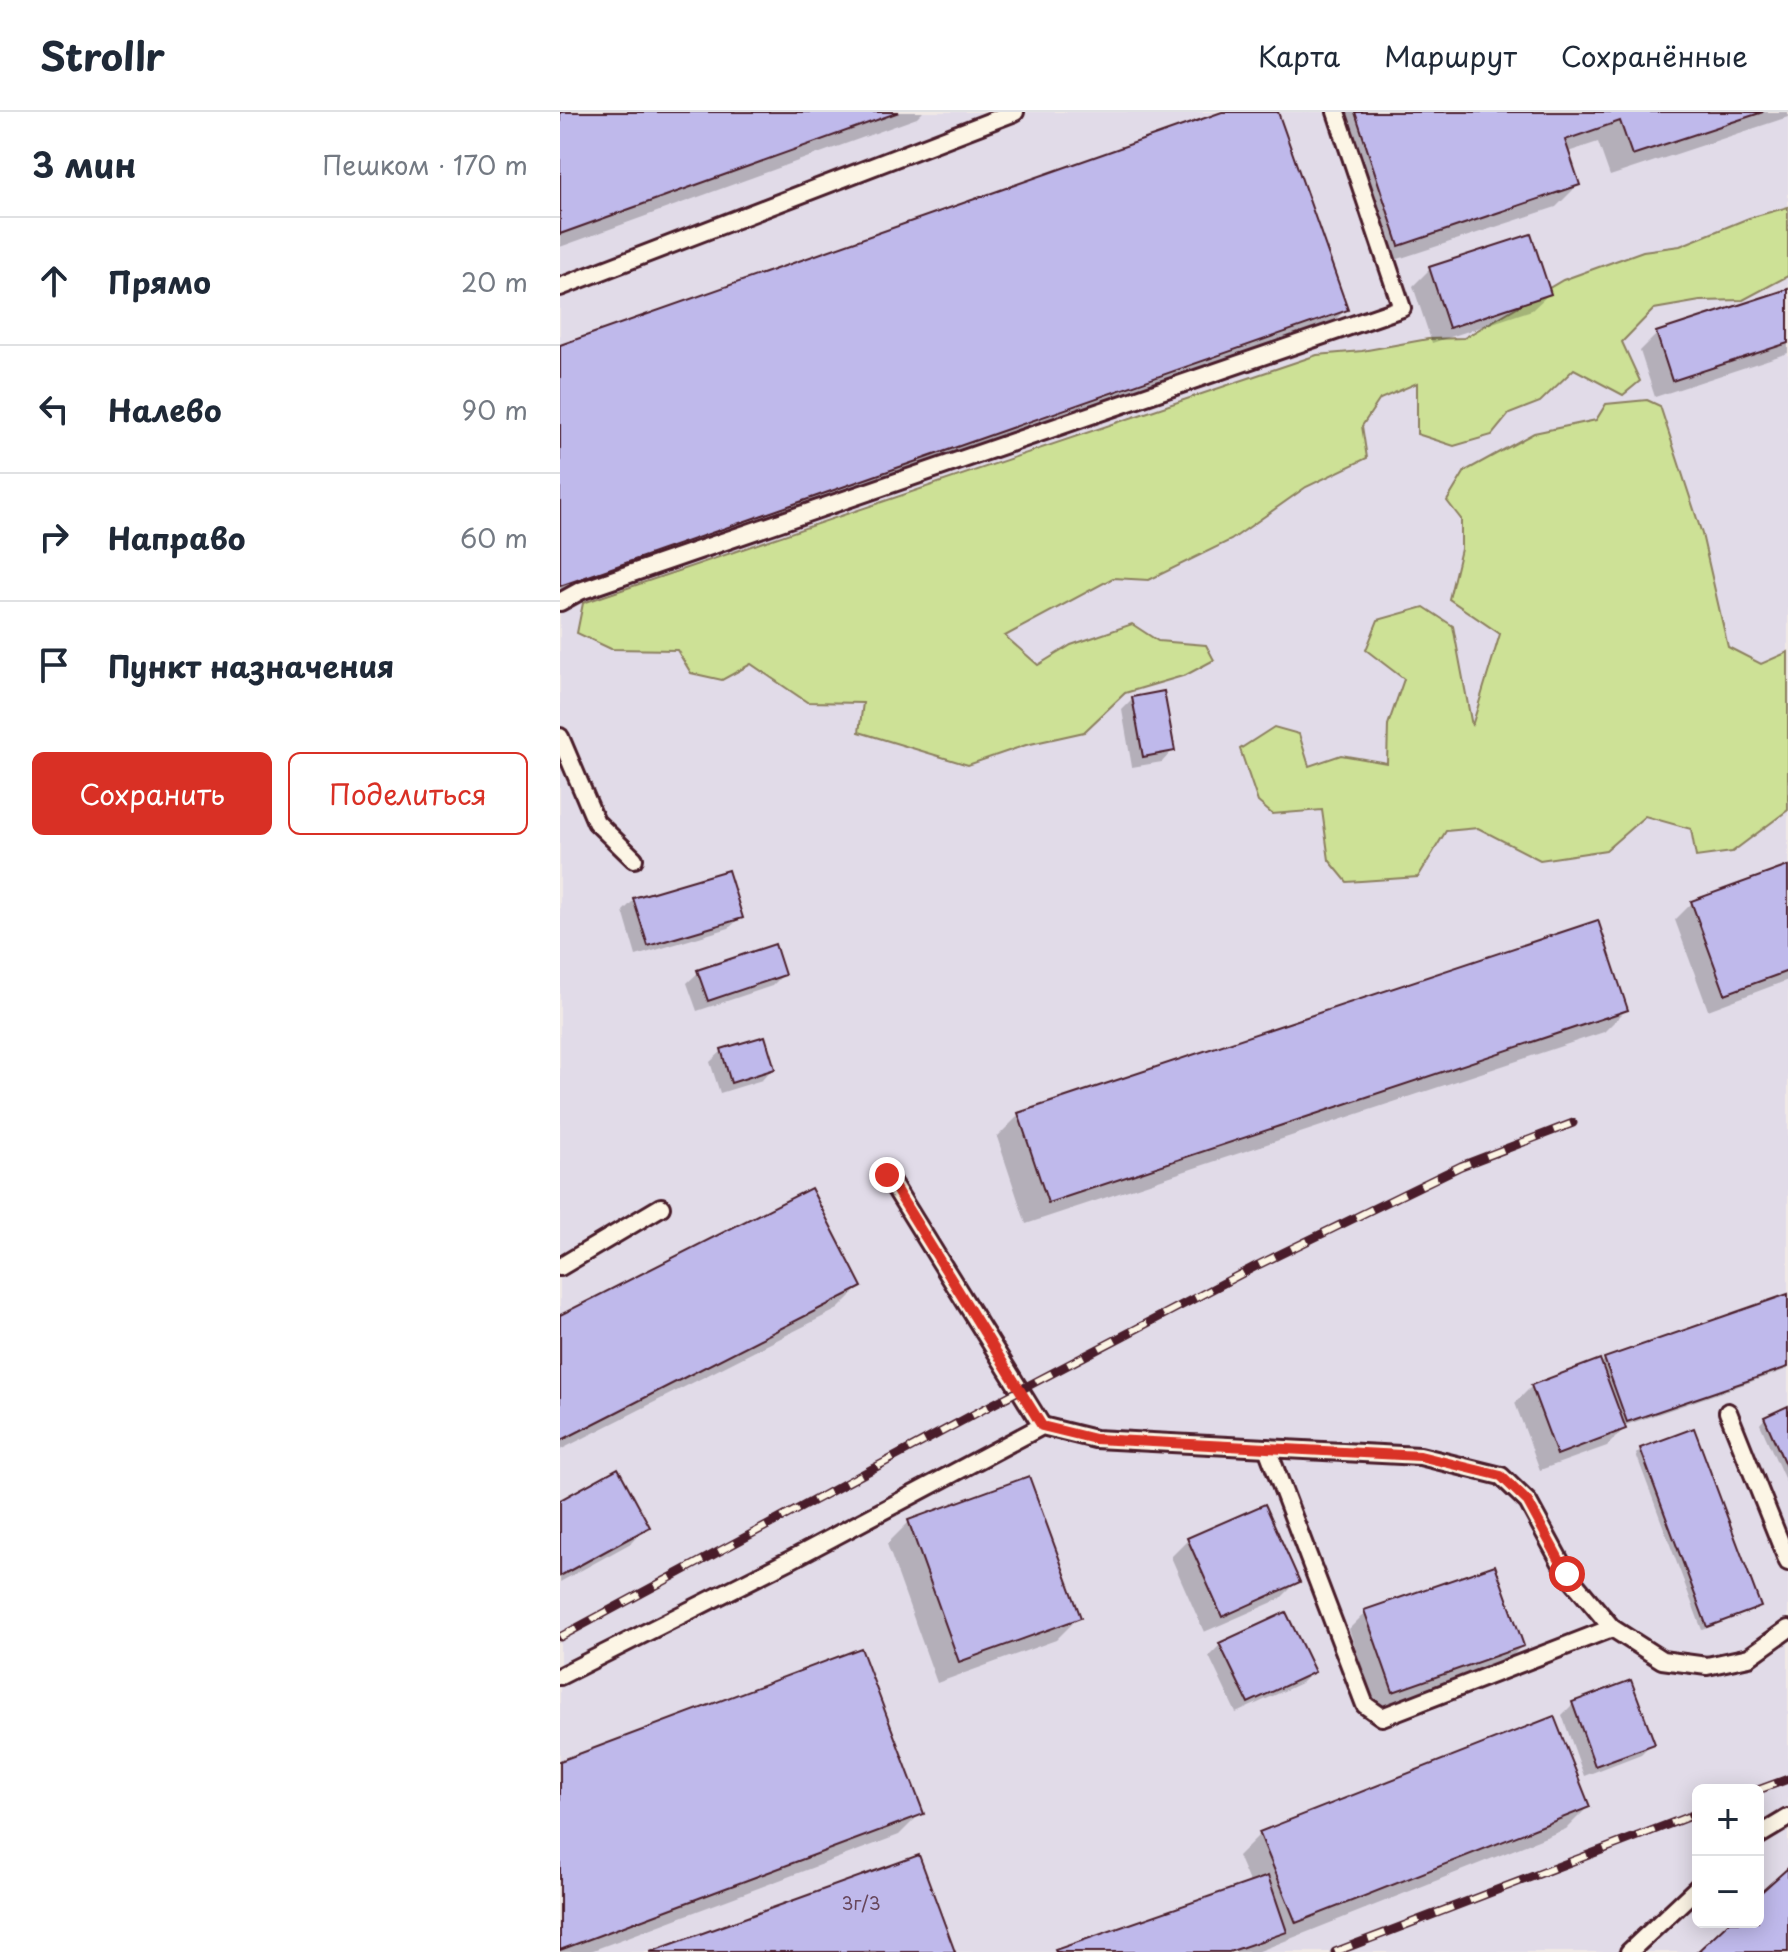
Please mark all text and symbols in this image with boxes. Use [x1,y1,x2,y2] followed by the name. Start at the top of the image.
[40,27,165,84] text: Strollr
[1258,34,1340,77] text: Карта
[1384,34,1517,77] text: Маршрут
[1561,34,1748,77] text: Сохранённые
[32,138,136,190] text: 3 мин
[322,145,528,184] text: Пешком · 170 m
[32,259,76,303] icon: ahead
[108,259,211,304] text: Прямо
[461,262,528,301] text: 20 m
[32,387,76,431] icon: left
[108,387,222,432] text: Налево
[461,390,528,429] text: 90 m
[32,515,76,559] icon: right
[108,515,246,560] text: Направо
[460,518,528,557] text: 60 m
[32,643,76,687] icon: arrive
[108,643,394,688] text: Пункт назначения
[32,752,272,835] button: Сохранить
[288,752,528,835] button: Поделиться
[869,1157,905,1193] route end
[1549,1556,1585,1592] route start
[1692,1784,1764,1928] map controls
[1692,1784,1764,1856] button: +
[1692,1856,1764,1928] button: −
[841,1889,881,1916] house number: 3г/3

